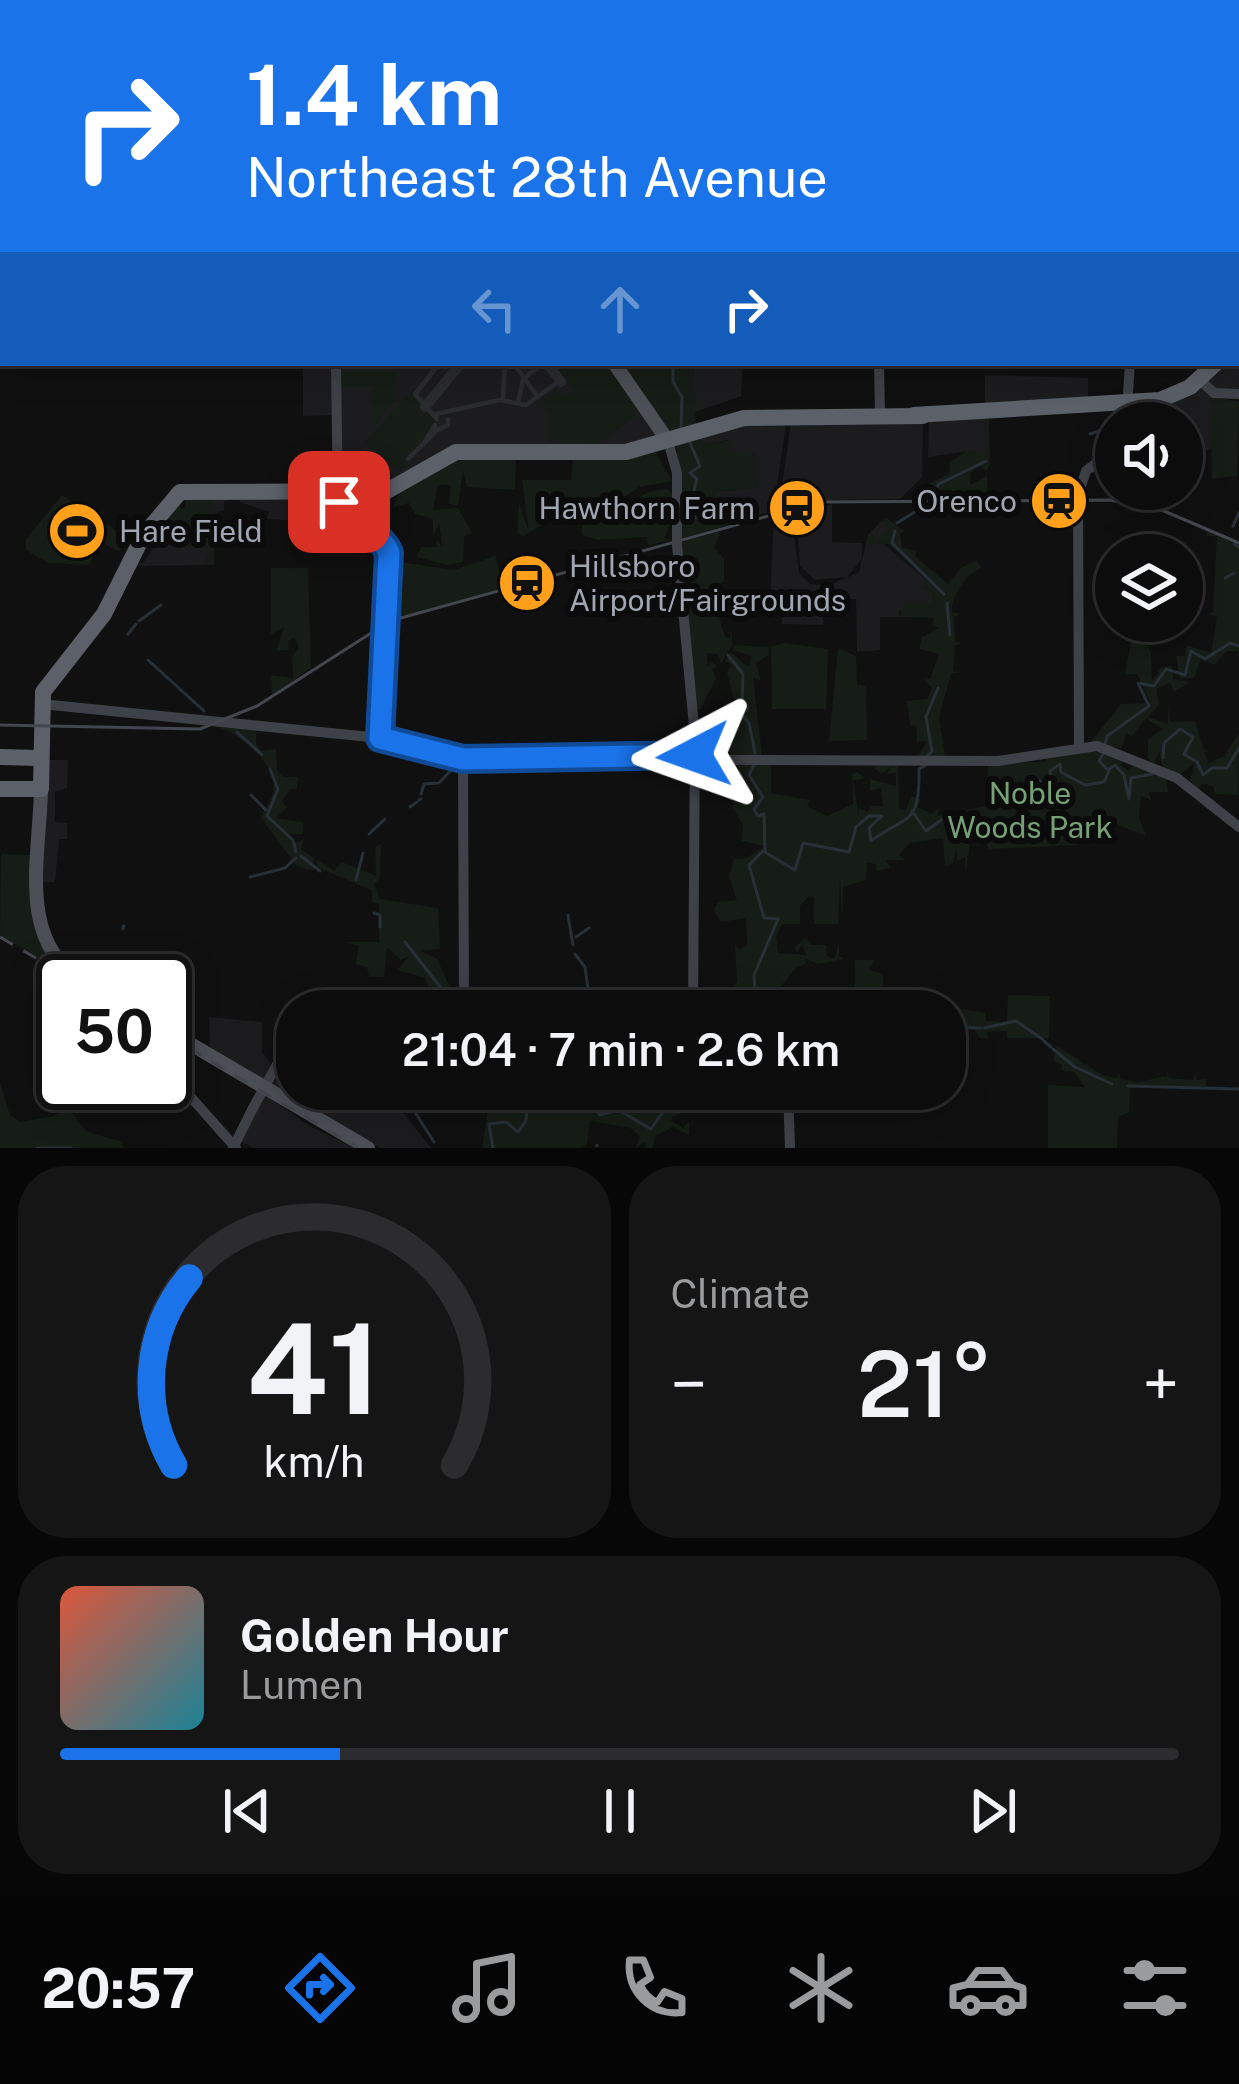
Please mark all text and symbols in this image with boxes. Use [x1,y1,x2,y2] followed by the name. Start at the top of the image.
[246,45,502,144] text: 1.4 km
[48,48,204,204] icon: right
[246,146,828,209] text: Northeast 28th Avenue
[461,276,527,342] icon: left
[587,276,653,342] icon: ahead
[713,276,779,342] icon: right
[1095,402,1203,642] map controls
[1095,402,1203,510] button: sound
[288,451,390,553] pin
[306,469,372,535] icon: arrive
[1028,470,1090,532] station icon: Orenco
[766,477,828,539] station icon: Hawthorn Farm
[916,483,1017,519] place label: Orenco
[539,490,755,526] place label: Hawthorn Farm
[46,500,108,562] sports icon: Hare Field
[119,513,263,549] place label: Hare Field
[1095,534,1203,642] button: layers
[569,548,846,618] place label: Hillsboro Airport/Fairgrounds
[496,552,558,614] station icon: Hillsboro Airport/Fairgrounds
[631,692,757,818] position arrow
[947,775,1113,845] park label: Noble Woods Park
[36,954,192,1110] speed limit sign: 50
[402,1023,840,1076] text: 21:04 · 7 min · 2.6 km
[671,1271,810,1317] text: Climate
[247,1295,382,1442] text: 41
[857,1331,992,1437] text: 21°
[671,1345,707,1423] text: −
[1142,1345,1179,1423] text: +
[264,1436,365,1487] text: km/h
[240,1609,509,1662] text: Golden Hour
[240,1662,364,1708] text: Lumen
[214,1778,280,1844] icon: previous
[587,1778,653,1844] icon: pause
[960,1778,1026,1844] icon: next
[278,1946,362,2030] icon: directions
[445,1946,529,2030] icon: music
[612,1946,696,2030] icon: phone
[779,1946,863,2030] icon: climate
[946,1946,1030,2030] icon: car
[1113,1946,1197,2030] icon: filters
[42,1957,195,2020] text: 20:57

